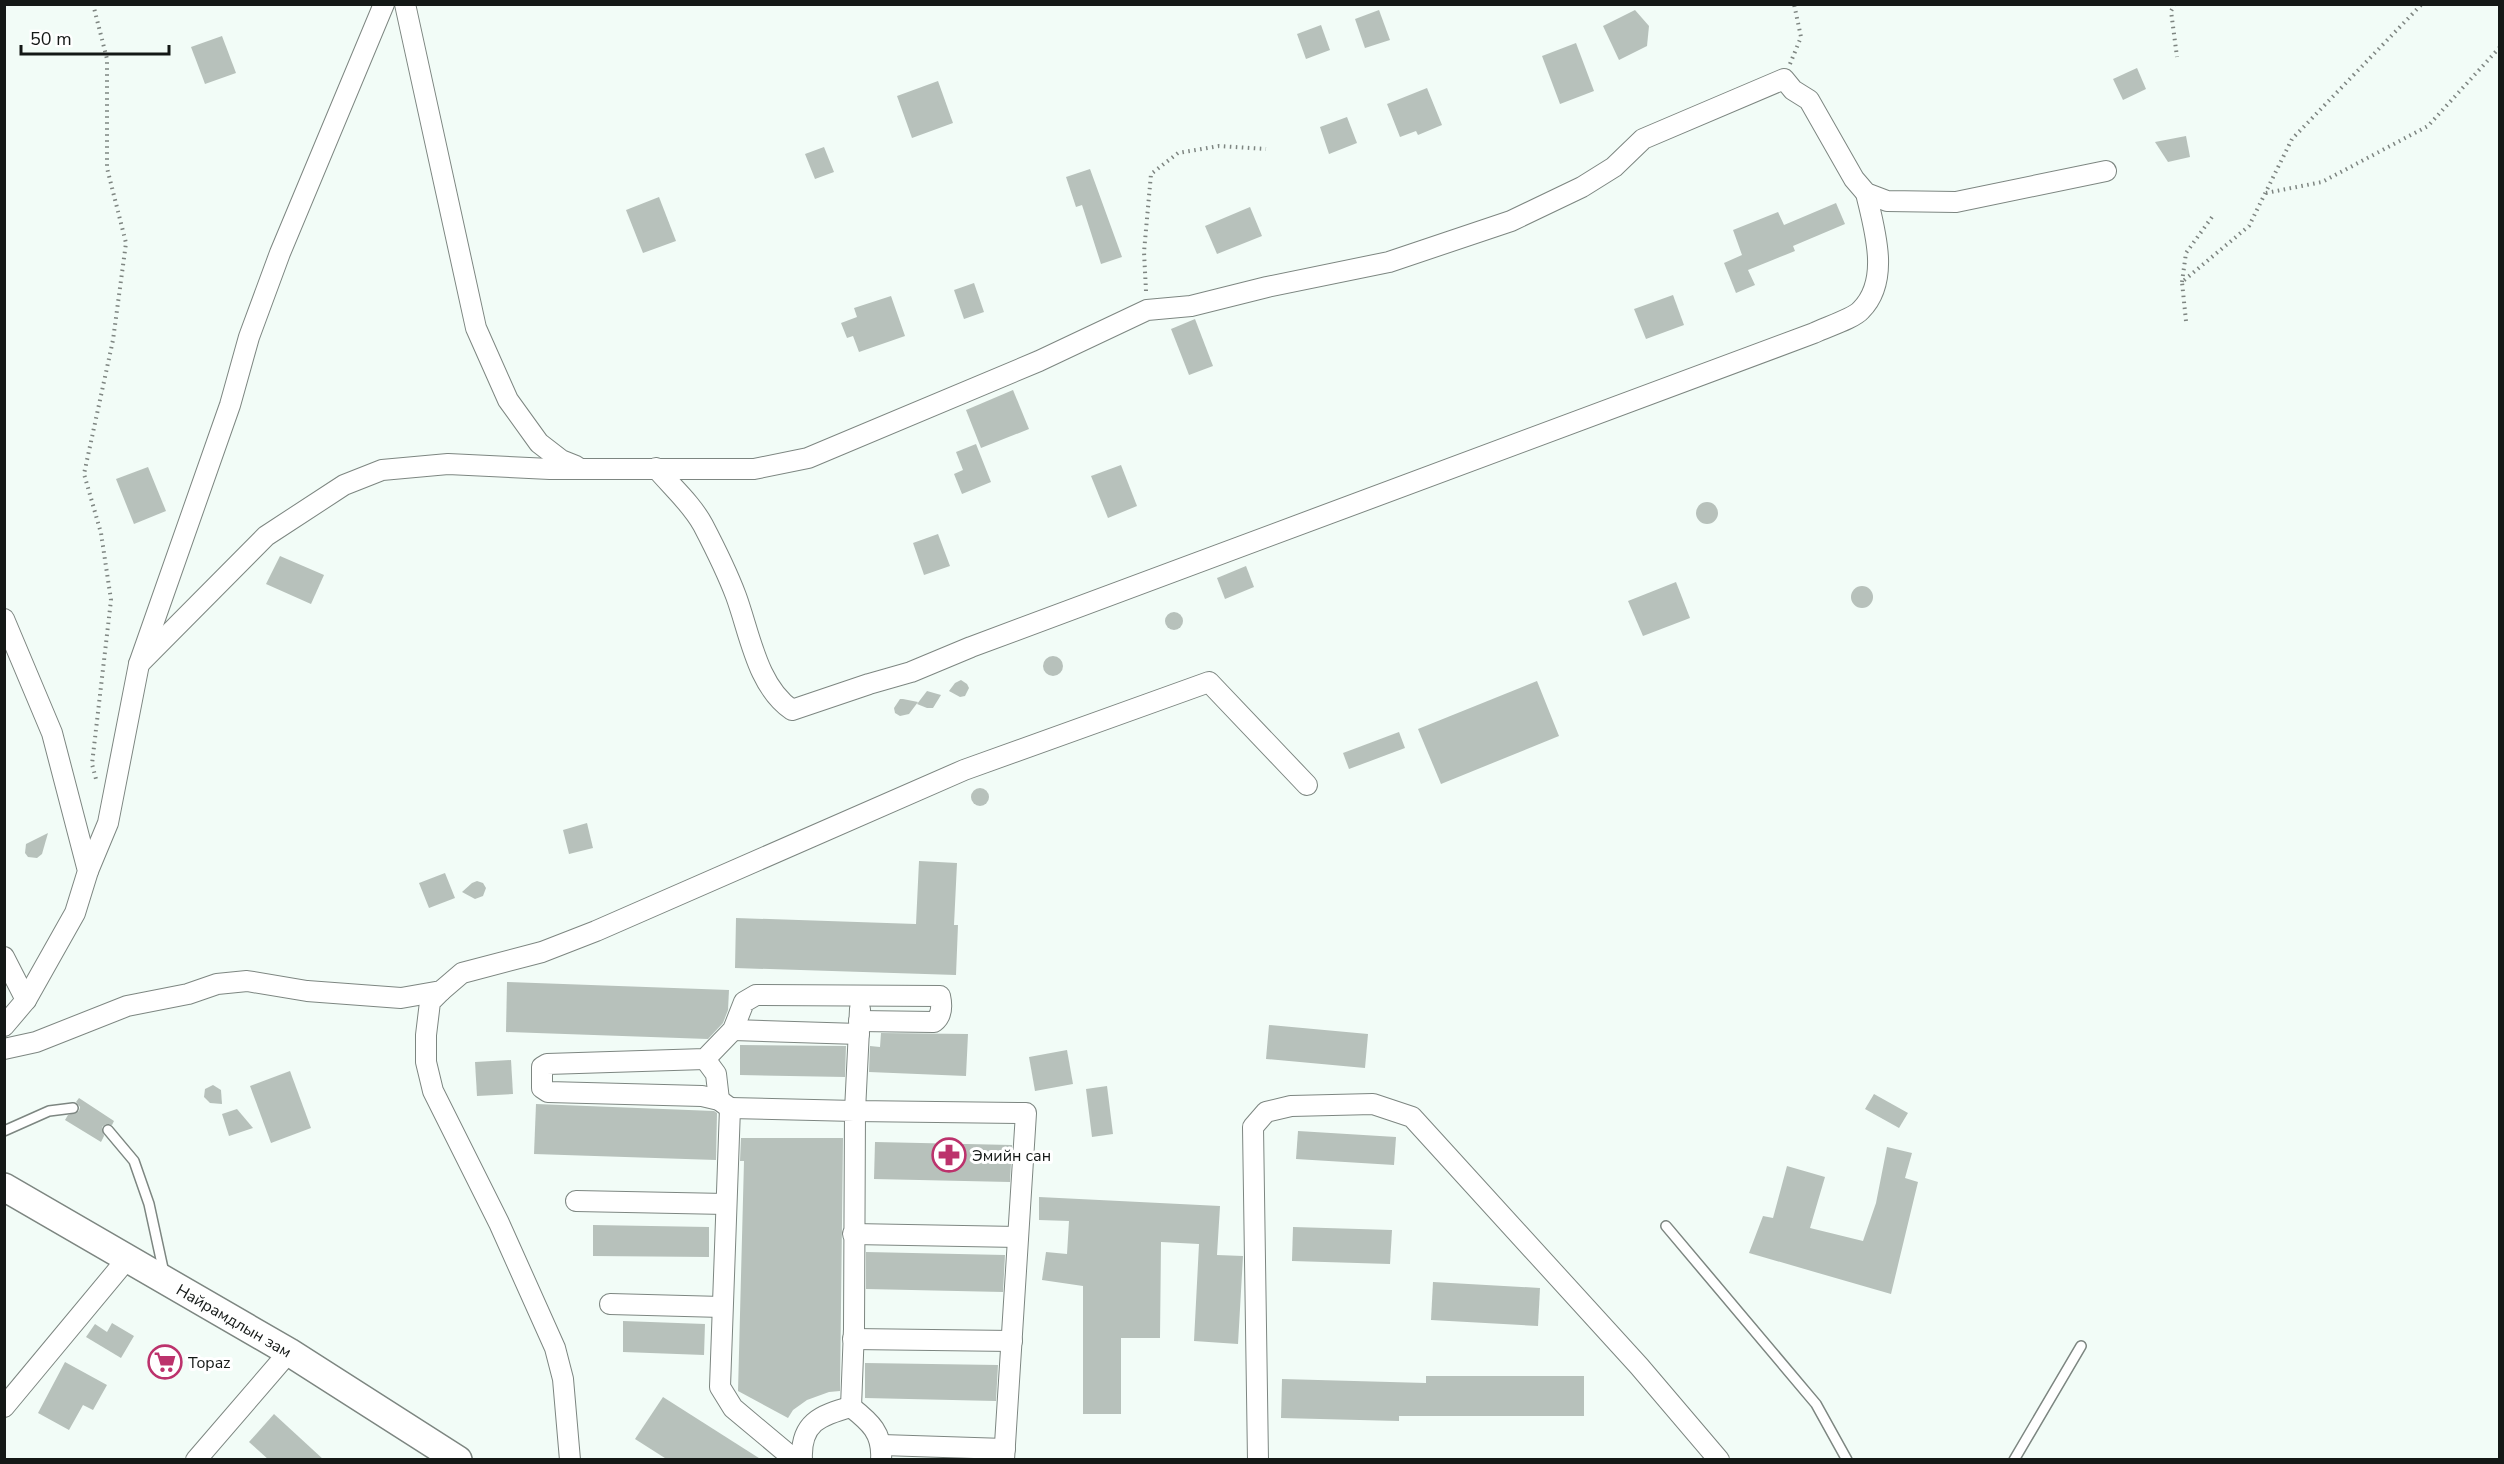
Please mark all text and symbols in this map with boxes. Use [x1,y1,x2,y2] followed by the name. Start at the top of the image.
[21,18,170,56] scale bar
[30,27,72,51] text: 50 m
[931,1137,967,1173] pharmacy icon: Эмийн сан
[972,1145,1051,1167] place label: Эмийн сан
[172,1279,295,1363] street label: Найрамдлын зам
[147,1344,183,1380] supermarket icon: Topaz
[188,1352,231,1374] place label: Topaz

